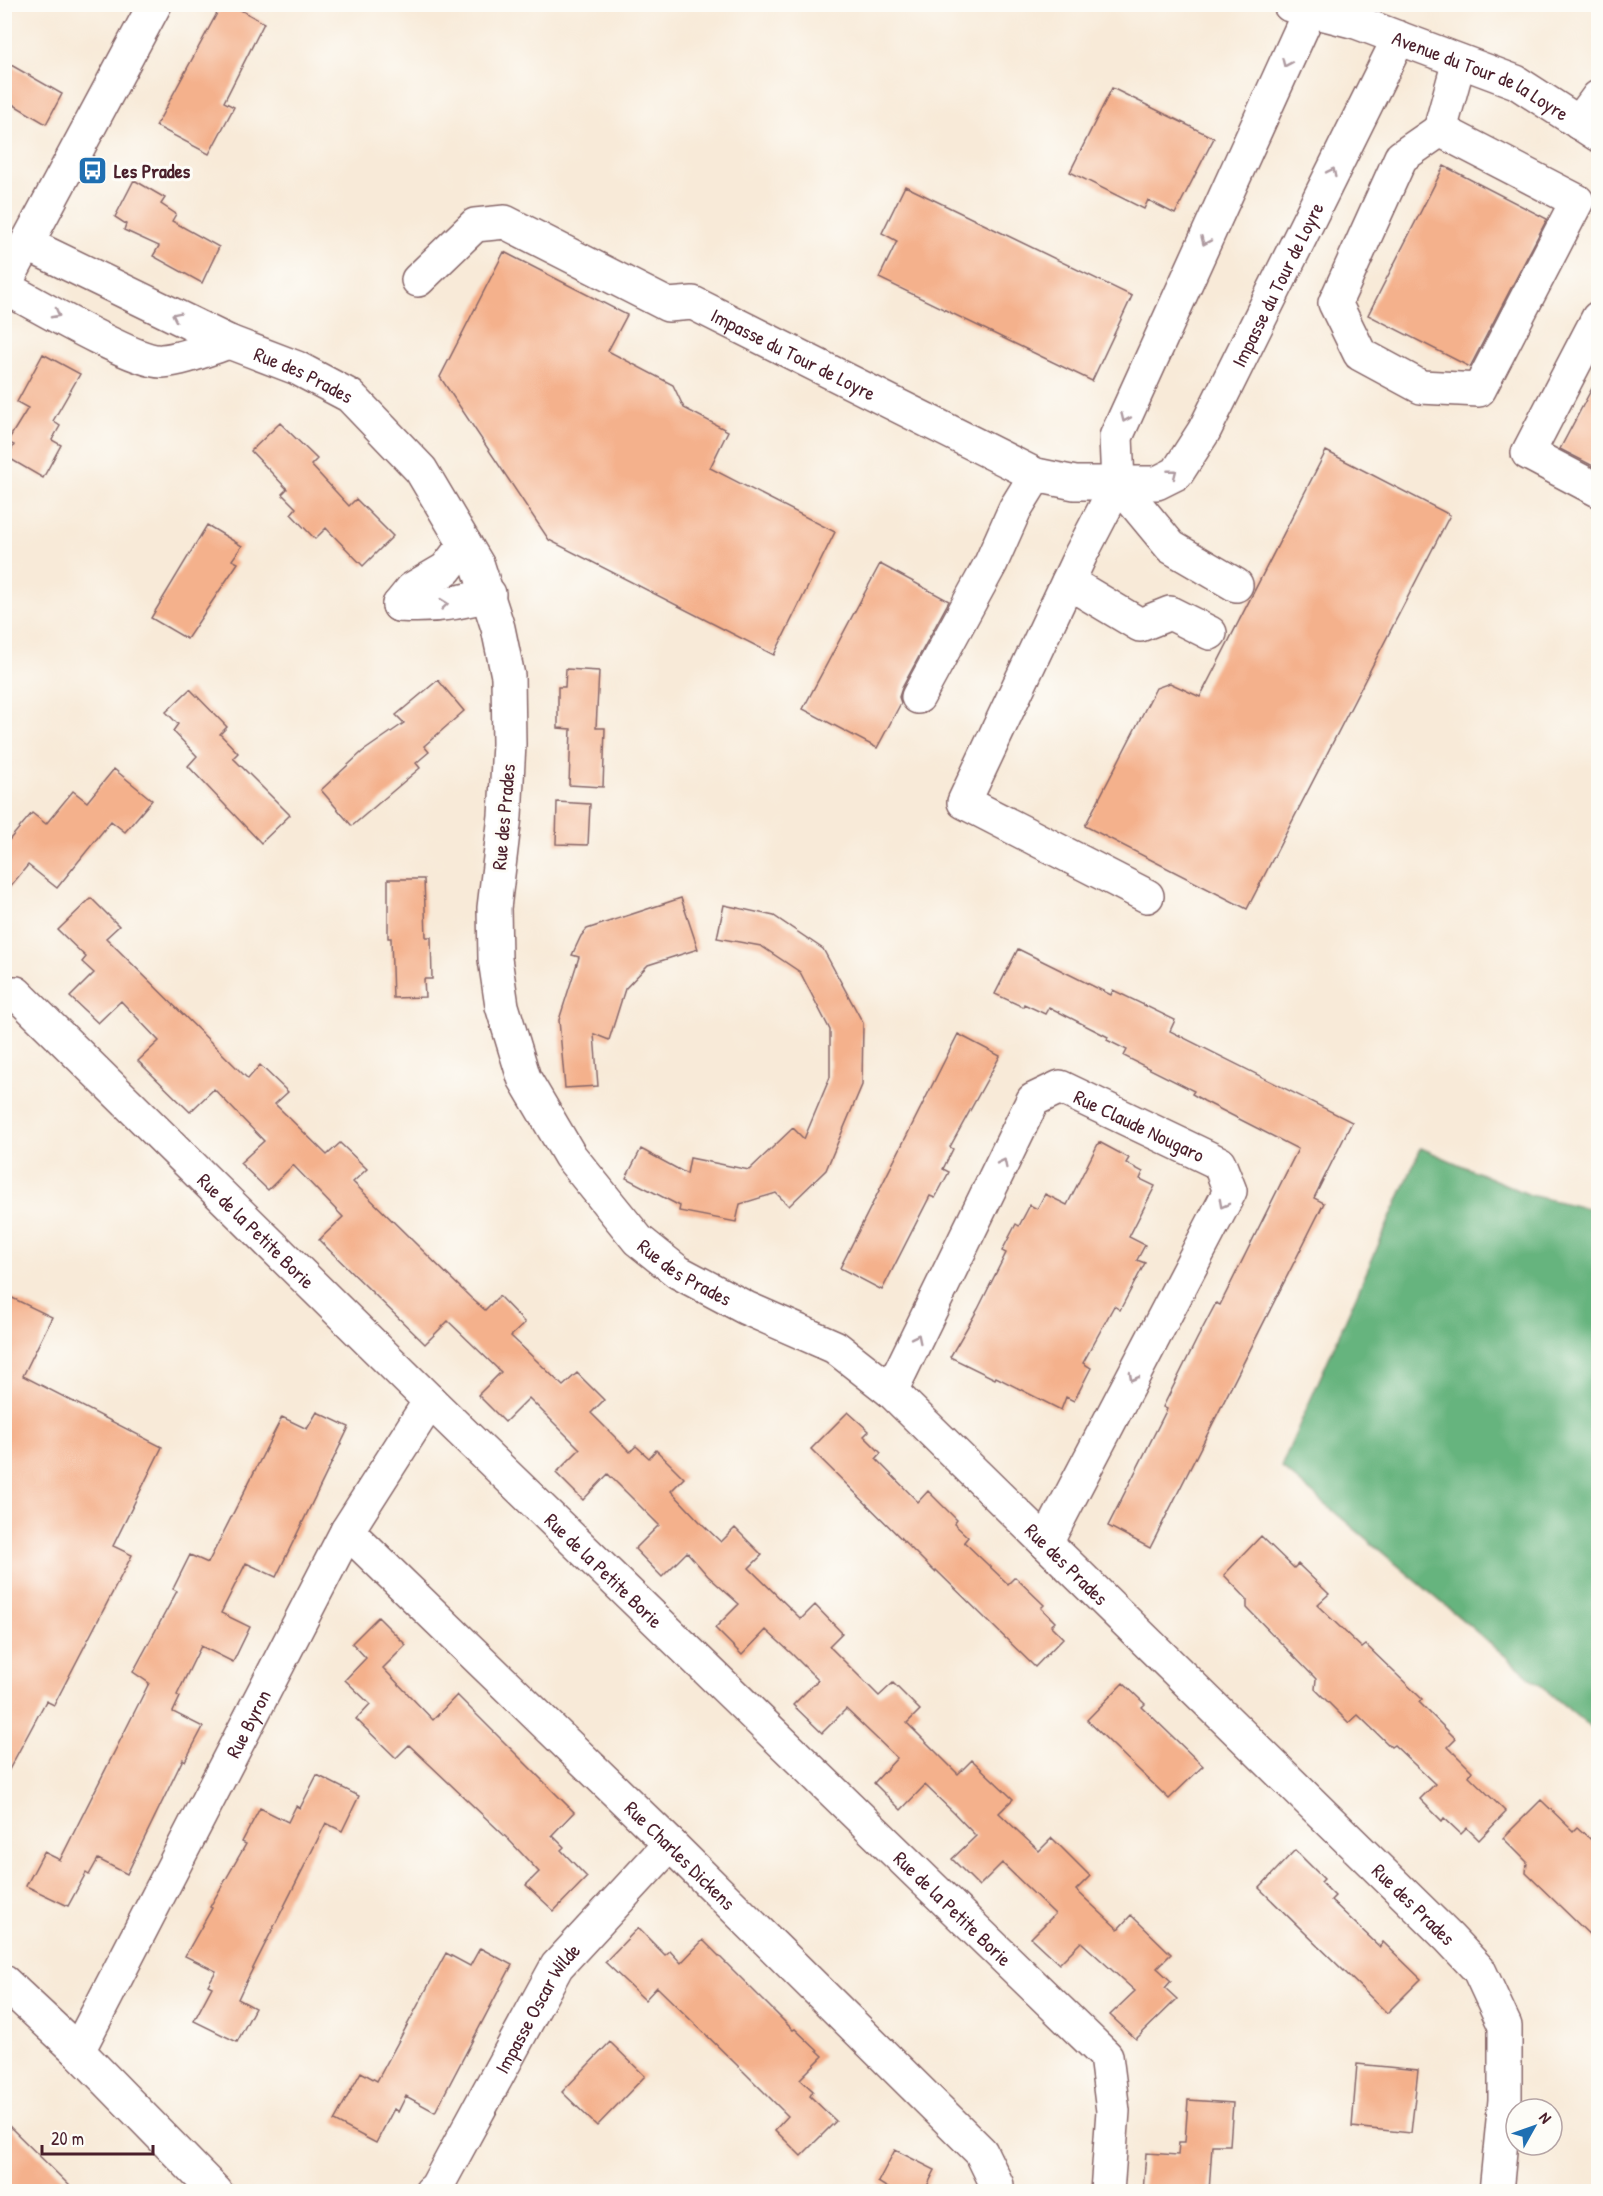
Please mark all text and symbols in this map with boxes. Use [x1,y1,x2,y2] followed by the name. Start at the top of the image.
[1389,23,1574,126] street label: Avenue du Tour de la Loyre
[1281,57,1293,68] one-way arrow
[77,154,109,186] bus stop icon: Les Prades
[114,157,191,184] place label: Les Prades
[1325,168,1337,179] one-way arrow
[1225,197,1329,371] street label: Impasse du Tour de Loyre
[1200,234,1212,245] one-way arrow
[707,301,881,406] street label: Impasse du Tour de Loyre
[50,307,61,319] one-way arrow
[171,312,182,324] one-way arrow
[251,339,358,409] street label: Rue des Prades
[1120,412,1132,423] one-way arrow
[1166,469,1177,480] one-way arrow
[440,598,449,611] one-way arrow
[485,763,521,871] street label: Rue des Prades
[1070,1082,1209,1168] street label: Rue Claude Nougaro
[995,1159,1007,1170] one-way arrow
[192,1166,321,1294] street label: Rue de la Petite Borie
[1219,1198,1231,1209] one-way arrow
[633,1232,737,1312] street label: Rue des Prades
[909,1334,921,1345] one-way arrow
[1129,1370,1140,1381] one-way arrow
[539,1506,669,1633] street label: Rue de la Petite Borie
[1020,1517,1115,1611] street label: Rue des Prades
[219,1685,276,1762] street label: Rue Byron
[619,1794,742,1916] street label: Rue Charles Dickens
[888,1845,1018,1972] street label: Rue de la Petite Borie
[1367,1857,1462,1951] street label: Rue des Prades
[488,1937,586,2078] street label: Impasse Oscar Wilde
[1504,2097,1564,2157] north arrow
[1534,2107,1557,2128] text: N
[42,2118,153,2156] scale bar
[51,2126,84,2151] text: 20 m

